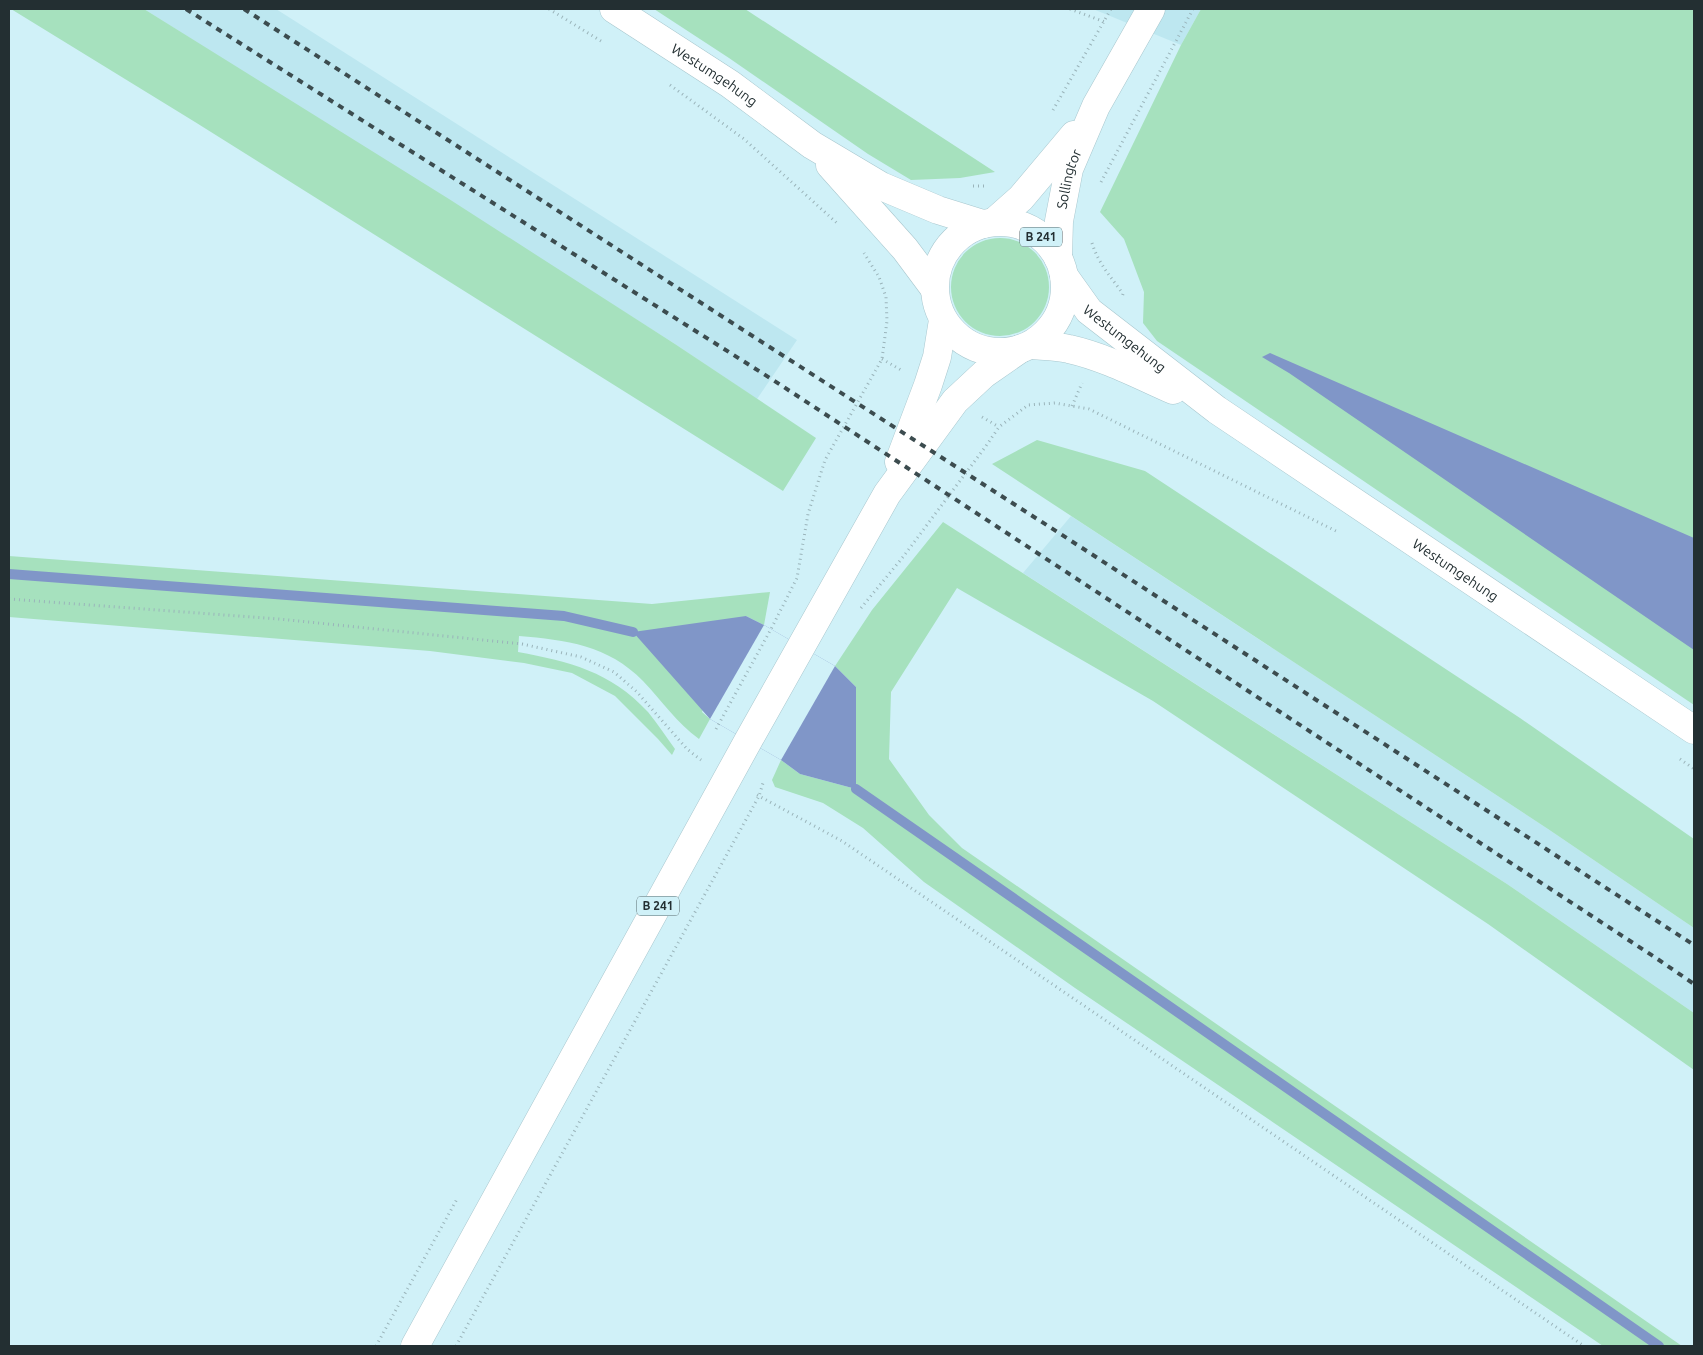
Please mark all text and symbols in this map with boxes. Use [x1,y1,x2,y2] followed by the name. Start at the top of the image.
[668,40,760,109] street label: Westumgehung
[1053,146,1085,210] street label: Sollingtor
[1020,228,1062,246] road number: B 241
[1080,302,1169,375] street label: Westumgehung
[1409,535,1501,604] street label: Westumgehung
[637,896,679,916] road number: B 241

